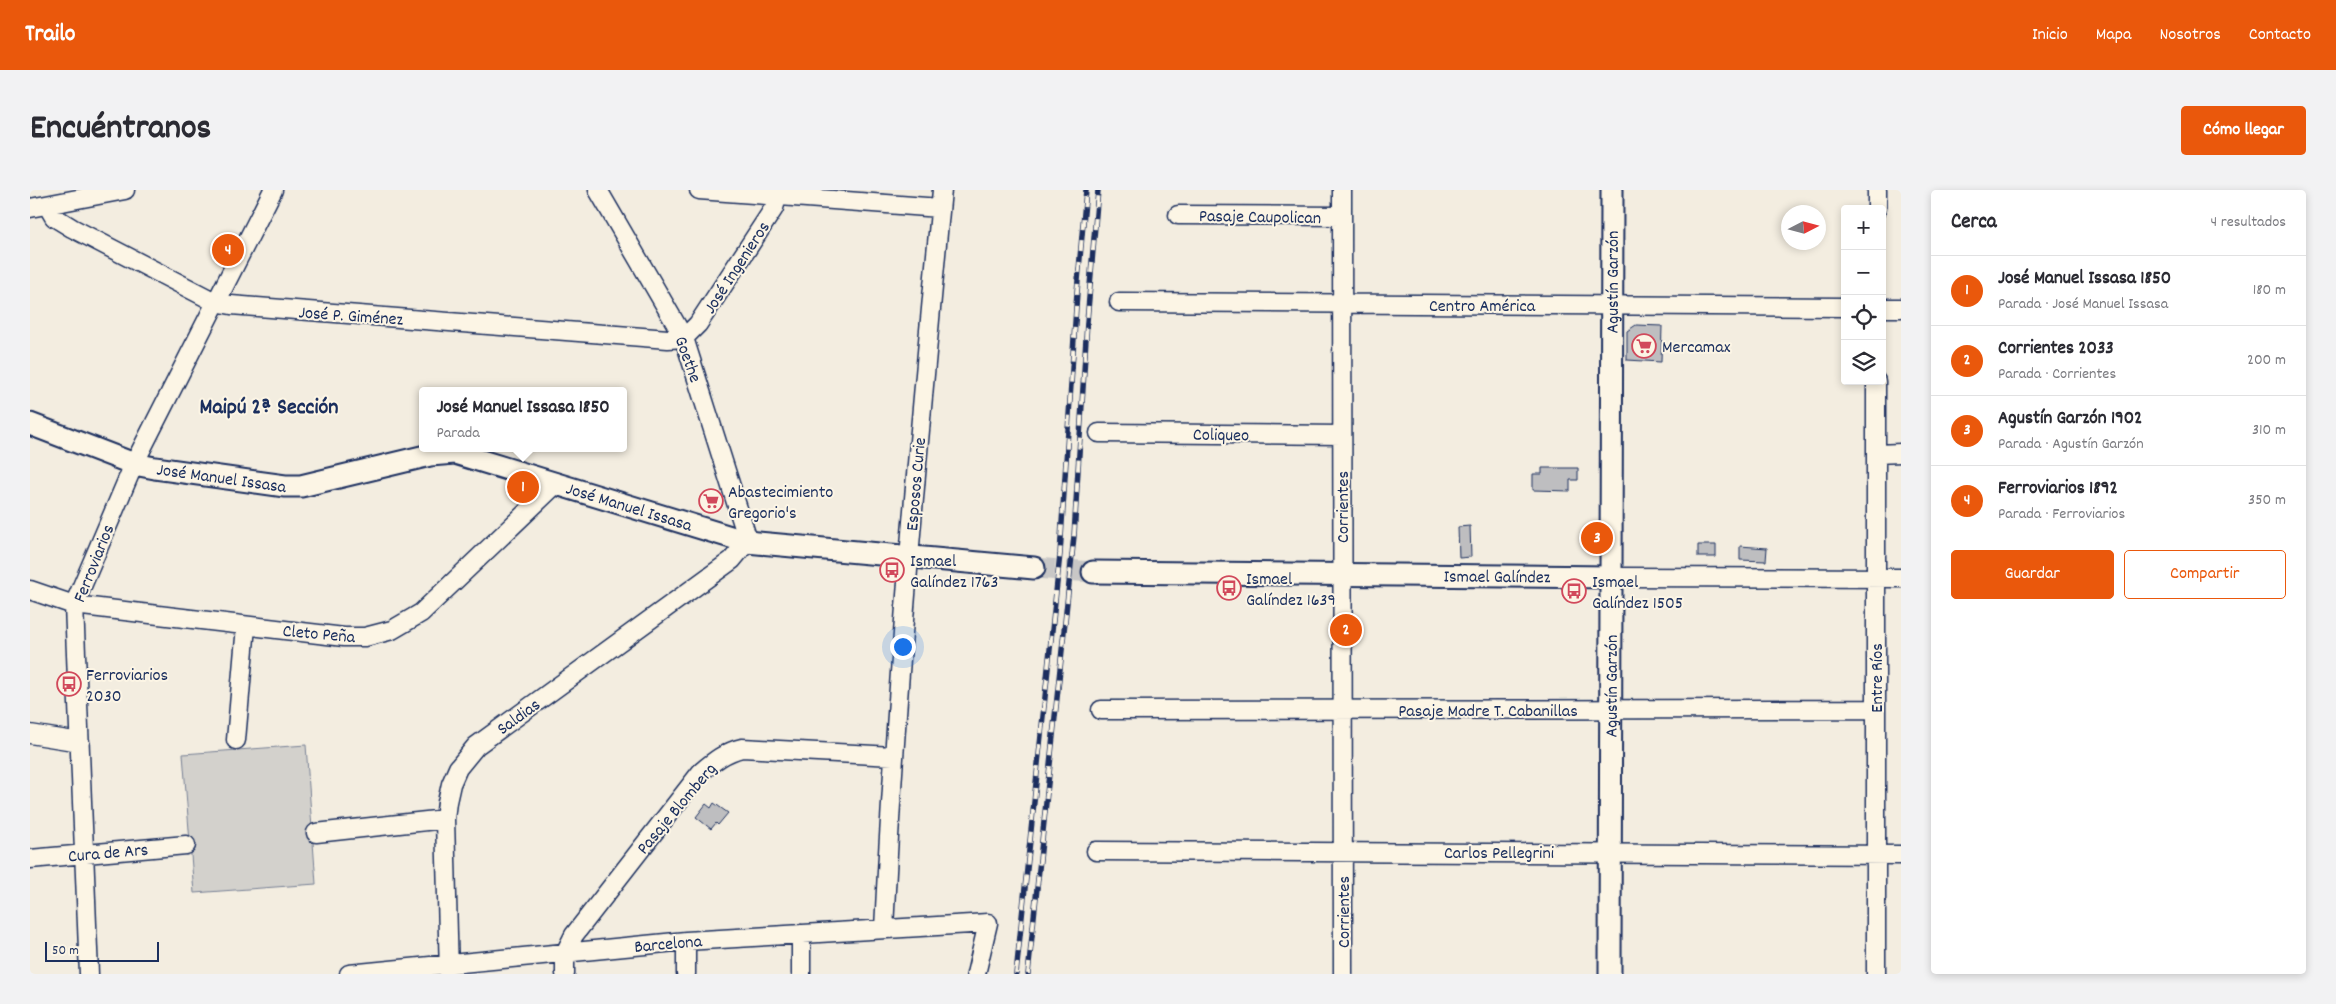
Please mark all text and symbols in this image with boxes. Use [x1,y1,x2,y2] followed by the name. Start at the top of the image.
[25,18,76,52] text: Trailo
[2032,23,2068,48] text: Inicio
[2096,23,2131,48] text: Mapa
[2159,23,2221,48] text: Nosotros
[2249,23,2311,48] text: Contacto
[30,105,211,155] text: Encuéntranos
[2181,106,2306,155] button: Cómo llegar
[1199,205,1321,232] street label: Pasaje Caupolican
[1781,205,1826,250] north arrow
[1841,205,1886,385] map controls
[1841,205,1886,250] button: +
[1951,208,1997,238] text: Cerca
[2211,211,2286,234] text: 4 resultados
[699,217,777,319] street label: José Ingenieros
[212,231,244,269] pin: 4
[1602,231,1627,333] street label: Agustín Garzón
[1841,250,1886,295] button: −
[1998,266,2171,293] text: José Manuel Issasa 1850
[1965,279,1969,302] text: 1
[2253,279,2286,302] text: 180 m
[1998,293,2168,316] text: Parada · José Manuel Issasa
[1429,295,1536,320] street label: Centro América
[1841,295,1886,340] button: locate
[298,301,404,334] street label: José P. Giménez
[667,333,707,387] street label: Goethe
[1631,333,1657,359] supermarket icon: Mercamax
[1662,336,1731,361] place label: Mercamax
[1998,336,2114,363] text: Corrientes 2033
[1841,340,1886,385] button: layers
[1964,349,1971,372] text: 2
[2247,349,2286,372] text: 200 m
[1998,363,2116,386] text: Parada · Corrientes
[419,387,627,452] popup
[200,393,338,424] district label: Maipú 2ª Sección
[436,395,610,422] text: José Manuel Issasa 1850
[1998,406,2142,433] text: Agustín Garzón 1902
[1963,419,1971,442] text: 3
[2252,419,2286,442] text: 310 m
[436,422,480,445] text: Parada
[1193,424,1249,449] street label: Coliqueo
[1998,433,2144,456] text: Parada · Agustín Garzón
[901,436,934,532] street label: Esposos Curie
[155,458,288,501] street label: José Manuel Issasa
[507,468,539,506] pin: 1
[1332,471,1357,543] street label: Corrientes
[1998,476,2118,503] text: Ferroviarios 1892
[562,477,695,540] street label: José Manuel Issasa
[728,481,833,527] place label: Abastecimiento Gregorio's
[698,488,724,514] supermarket icon: Abastecimiento Gregorio's
[1964,489,1970,512] text: 4
[2248,489,2286,512] text: 350 m
[1998,503,2125,526] text: Parada · Ferroviarios
[1581,519,1613,557] pin: 3
[68,521,122,607] street label: Ferroviarios
[910,550,998,596] place label: Ismael Galíndez 1763
[1951,550,2114,599] button: Guardar
[2124,550,2286,599] button: Compartir
[879,557,905,583] bus stop icon: Ismael Galíndez 1763
[1443,565,1551,591] street label: Ismael Galíndez
[1246,568,1336,614] place label: Ismael Galíndez 1639
[1592,571,1683,617] place label: Ismael Galíndez 1505
[1216,575,1242,601] bus stop icon: Ismael Galíndez 1639
[1561,578,1587,604] bus stop icon: Ismael Galíndez 1505
[1330,611,1362,649] pin: 2
[281,620,357,651] street label: Cleto Peña
[890,634,916,660] your location
[1601,635,1626,737] street label: Agustín Garzón
[1866,643,1891,713] street label: Entre Ríos
[86,664,168,710] place label: Ferroviarios 2030
[56,671,82,697] bus stop icon: Ferroviarios 2030
[493,694,546,742] street label: Saldias
[1398,700,1578,725] street label: Pasaje Madre T. Cabanillas
[632,758,724,861] street label: Pasaje Blomberg
[67,839,149,870] street label: Cura de Ars
[1444,842,1554,867] street label: Carlos Pellegrini
[1333,876,1358,948] street label: Corrientes
[633,930,704,961] street label: Barcelona
[45,939,159,962] scale bar
[52,941,79,961] text: 50 m

